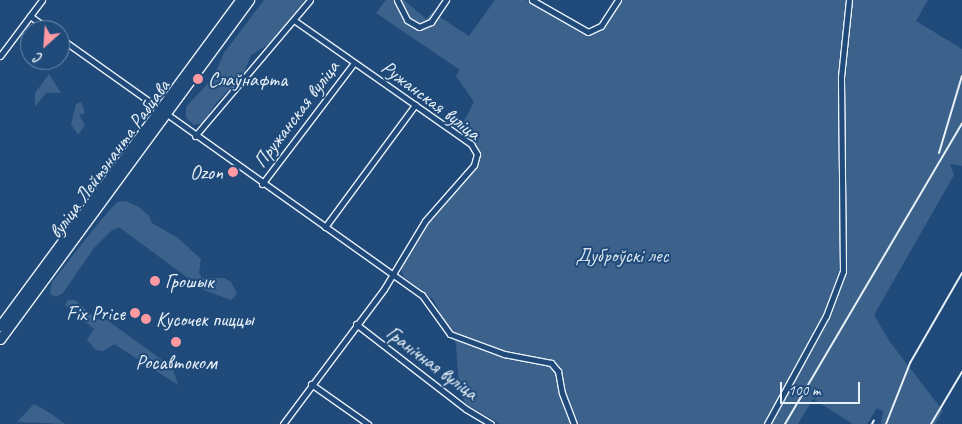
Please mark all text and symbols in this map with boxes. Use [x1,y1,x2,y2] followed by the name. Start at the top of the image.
[20,20,70,70] north arrow
[32,49,45,67] text: С
[377,55,485,145] street label: Ружанская вуліца
[248,56,344,172] street label: Пружанская вуліца
[208,67,287,91] place label: Слаўнафта
[192,73,204,85] marker: Слаўнафта
[44,75,174,243] street label: вуліца Лейтэнанта Рабцава
[190,160,223,184] place label: Ozon
[227,166,239,178] marker: Ozon
[576,243,668,267] park label: Дуброўскі лес
[165,269,213,293] place label: Грошык
[149,275,161,287] marker: Грошык
[66,301,125,325] place label: Fix Price
[129,307,141,319] marker: Fix Price
[156,307,254,331] place label: Кусочек пиццы
[140,313,152,325] marker: Кусочек пиццы
[382,321,482,405] street label: Гранічная вуліца
[170,336,182,348] marker: Росавтоком
[135,350,217,374] place label: Росавтоком
[782,372,862,404] scale bar
[788,381,820,400] text: 100 m

